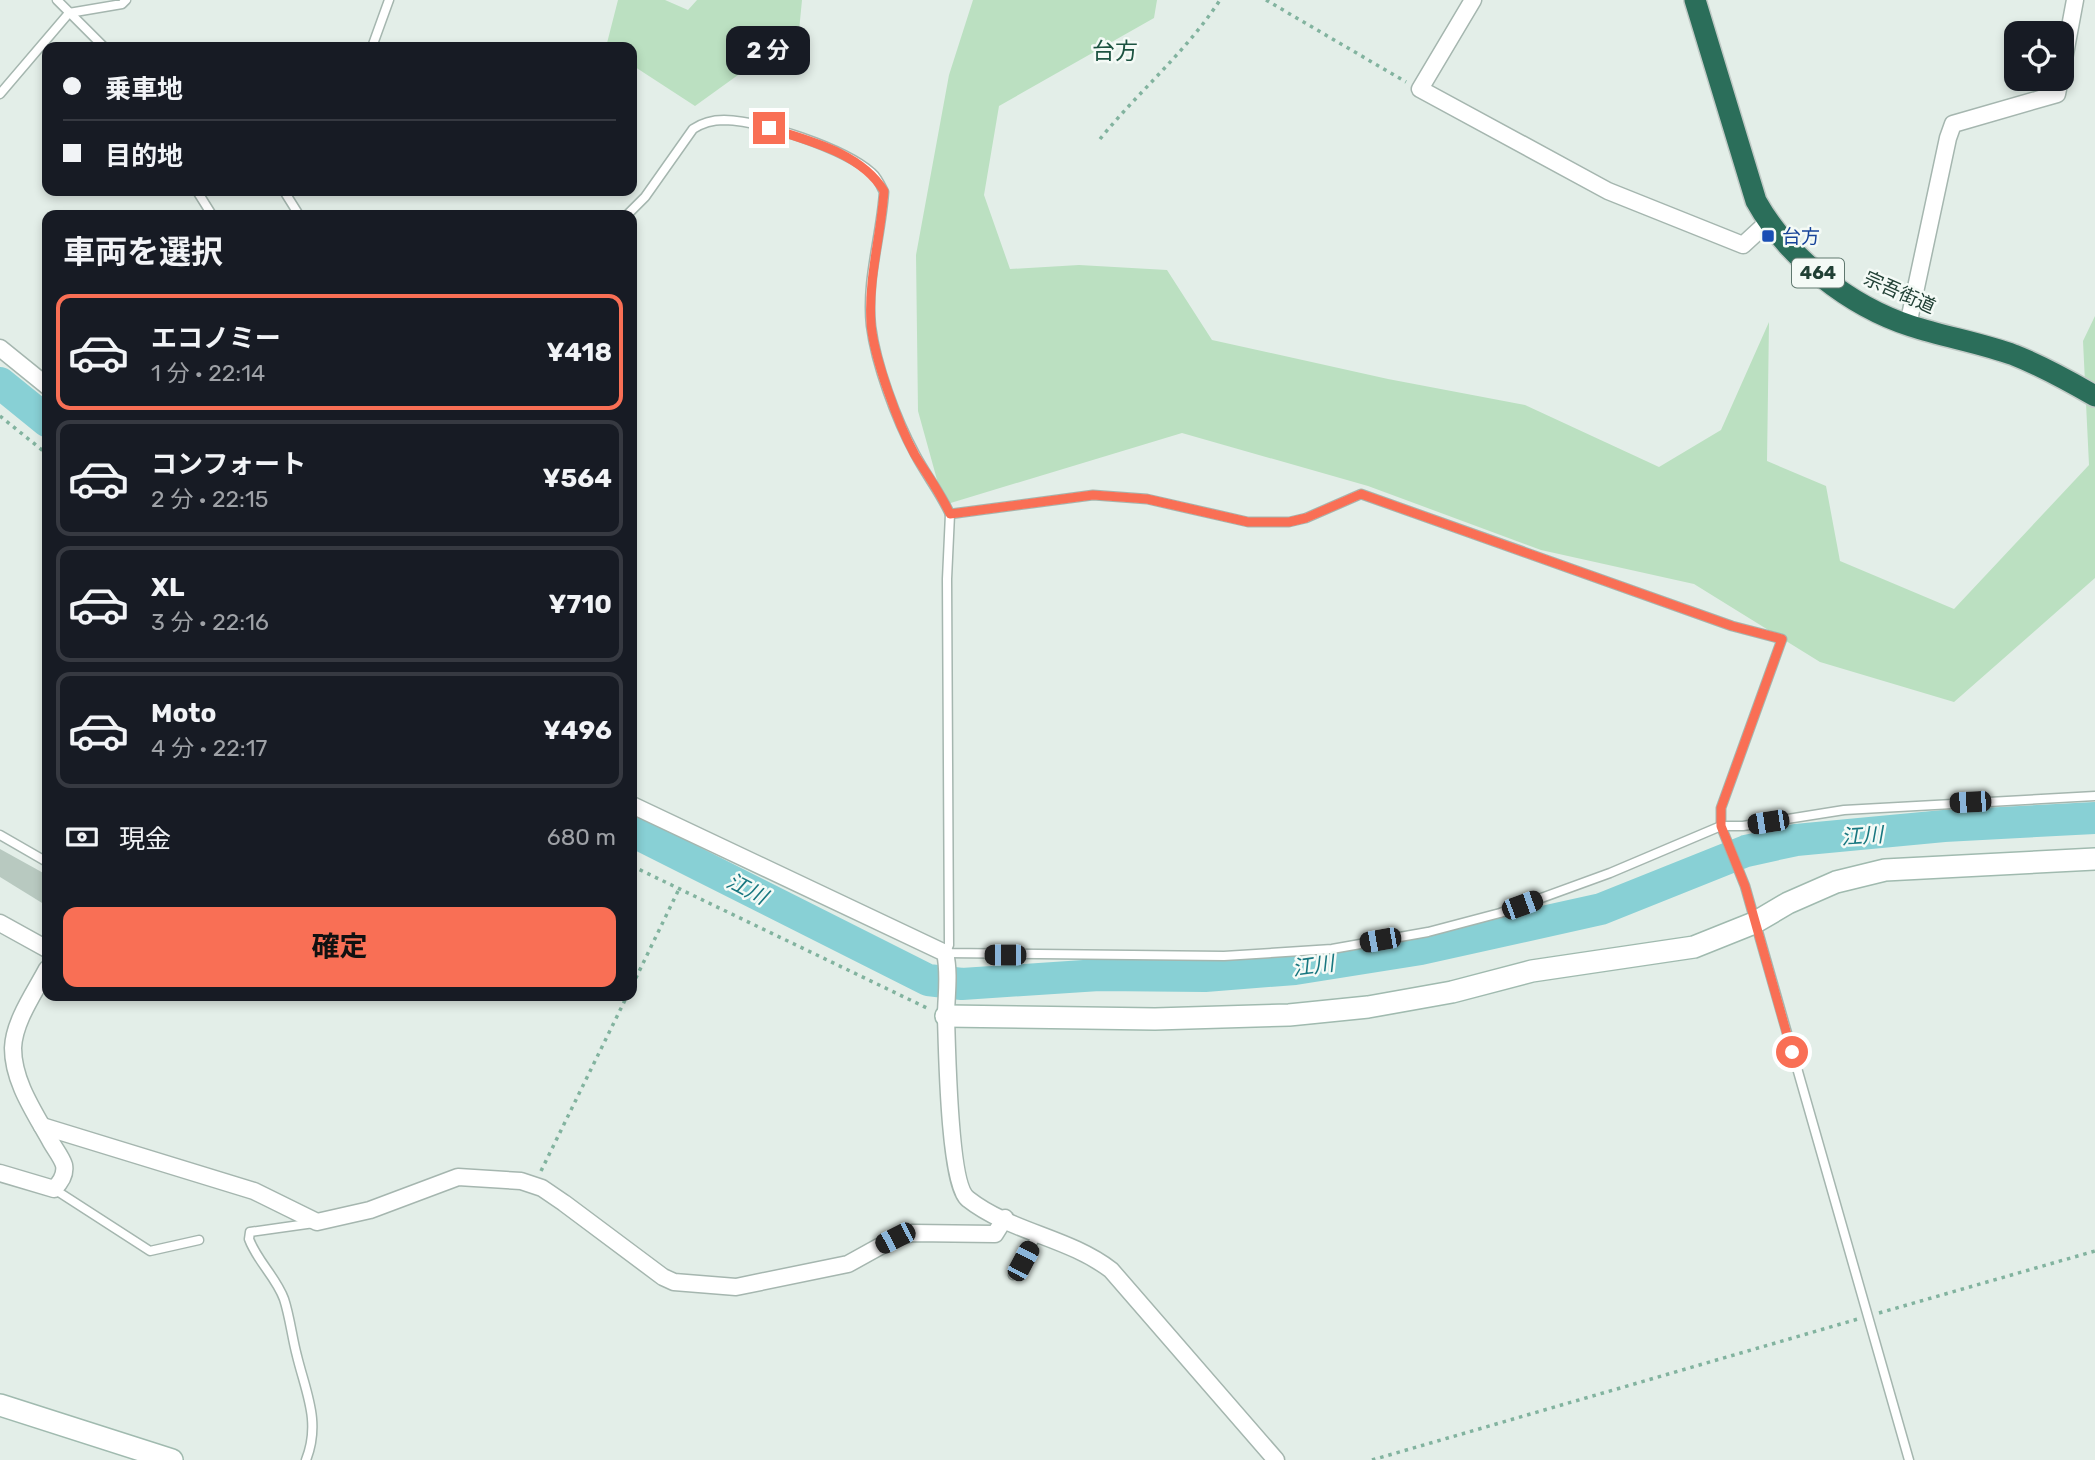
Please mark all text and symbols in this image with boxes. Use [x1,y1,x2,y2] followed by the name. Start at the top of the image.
[2004,21,2074,91] map controls
[2004,21,2074,91] button: locate
[727,26,811,76] callout: 2 分
[747,36,789,64] text: 2 分
[1092,37,1138,65] district label: 台方
[105,74,183,105] text: 乗車地
[753,112,785,144] route end
[105,141,183,172] text: 目的地
[1782,225,1820,248] place label: 台方
[1760,228,1776,244] marker: 台方
[63,233,223,271] text: 車両を選択
[1792,258,1844,288] road number: 464
[1860,266,1939,318] street label: 宗吾街道
[67,321,130,384] icon: car
[151,323,281,354] text: エコノミー
[546,337,612,368] text: ¥418
[151,359,265,387] text: 1 分 · 22:14
[67,447,130,510] icon: car
[151,449,306,480] text: コンフォート
[543,463,612,494] text: ¥564
[151,485,268,513] text: 2 分 · 22:15
[151,572,184,603] text: XL
[67,573,130,636] icon: car
[549,589,612,620] text: ¥710
[151,608,269,636] text: 3 分 · 22:16
[151,698,216,729] text: Moto
[67,699,130,762] icon: car
[543,715,612,746] text: ¥496
[151,734,267,762] text: 4 分 · 22:17
[1949,790,1992,814] car
[1746,808,1791,836] car
[63,818,101,856] icon: cash
[1840,821,1886,849] water label: 江川
[547,823,616,851] text: 680 m
[119,824,171,855] text: 現金
[723,868,773,910] water label: 江川
[1499,888,1546,922] car
[63,907,616,987] button: 確定
[1358,926,1403,954] car
[985,945,1027,966] car
[1290,950,1337,981] water label: 江川
[1776,1036,1808,1068] route start
[872,1219,919,1257] car
[1004,1238,1043,1284] car

